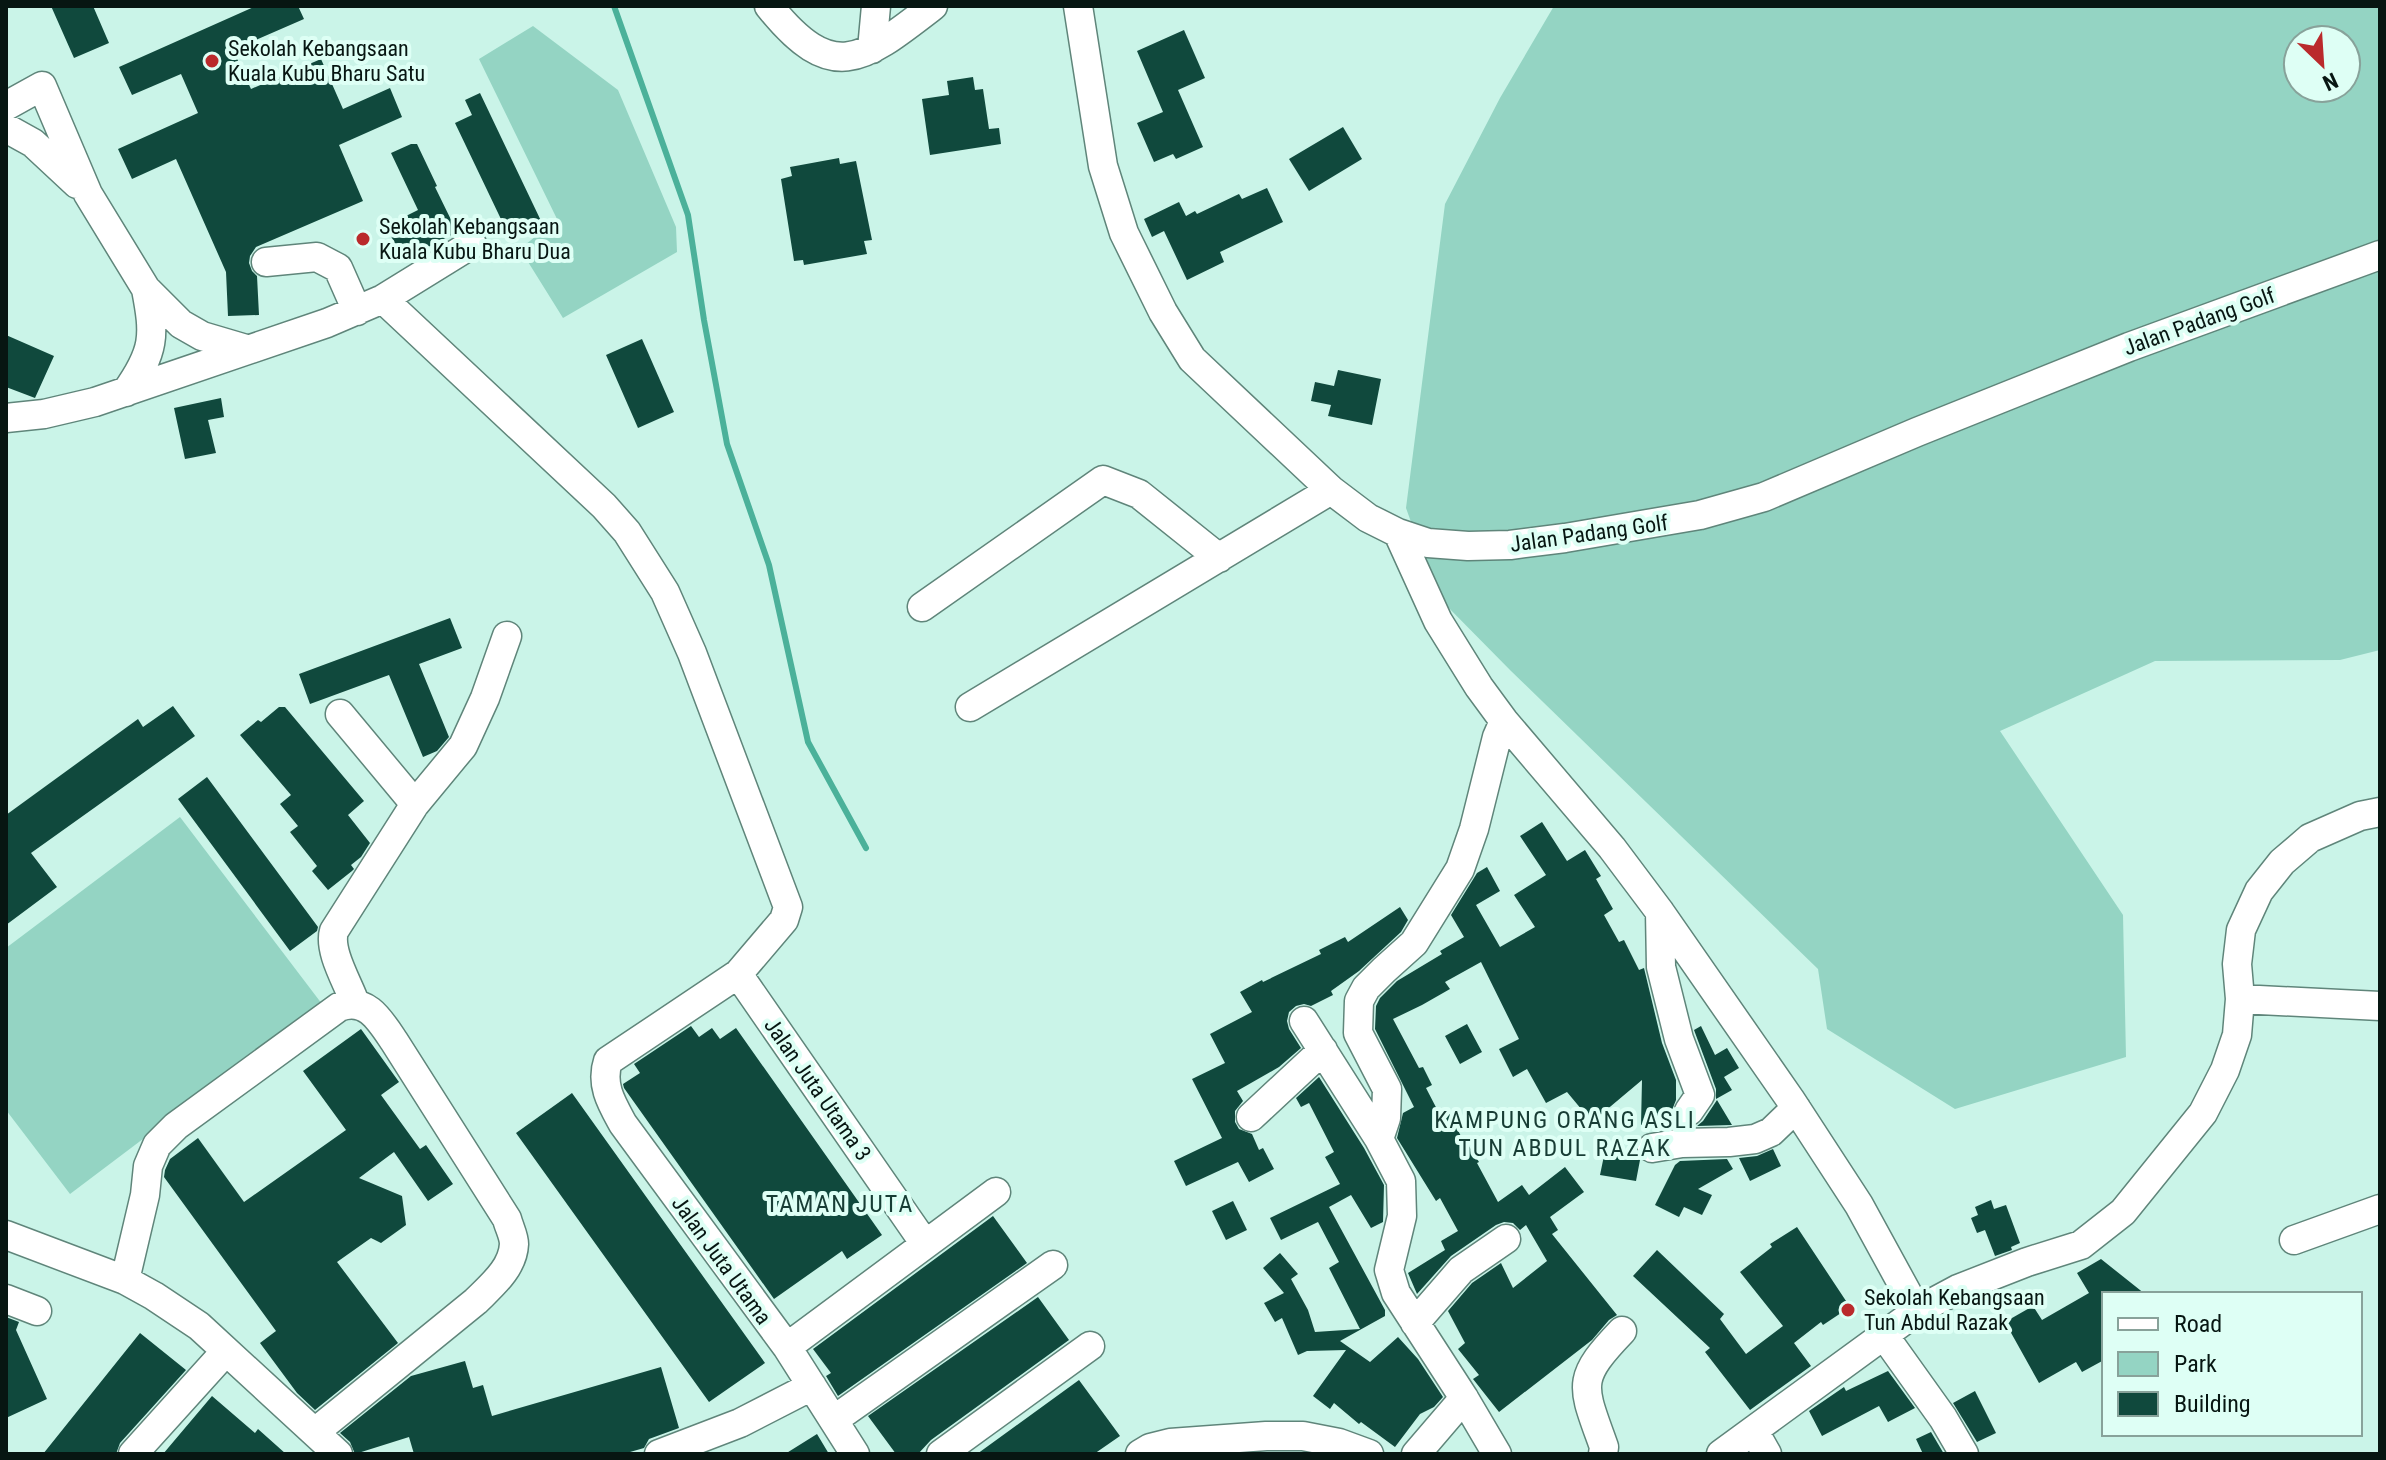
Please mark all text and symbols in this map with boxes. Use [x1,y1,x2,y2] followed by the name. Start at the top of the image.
[2282,24,2362,104] north arrow
[228,36,425,86] place label: Sekolah Kebangsaan Kuala Kubu Bharu Satu
[203,52,221,70] marker: Sekolah Kebangsaan Kuala Kubu Bharu Satu
[2319,67,2342,96] text: N
[379,214,571,264] place label: Sekolah Kebangsaan Kuala Kubu Bharu Dua
[354,230,372,248] marker: Sekolah Kebangsaan Kuala Kubu Bharu Dua
[2120,282,2278,360] street label: Jalan Padang Golf
[1509,510,1670,557] street label: Jalan Padang Golf
[759,1013,876,1165] street label: Jalan Juta Utama 3
[1434,1106,1696,1162] district label: KAMPUNG ORANG ASLI TUN ABDUL RAZAK
[766,1190,914,1218] district label: TAMAN JUTA
[667,1191,776,1329] street label: Jalan Juta Utama
[1864,1285,2045,1335] place label: Sekolah Kebangsaan Tun Abdul Razak
[2102,1292,2362,1436] legend
[1839,1301,1857,1319] marker: Sekolah Kebangsaan Tun Abdul Razak
[2174,1310,2222,1338] text: Road
[2174,1350,2217,1378] text: Park
[2174,1390,2251,1418] text: Building

